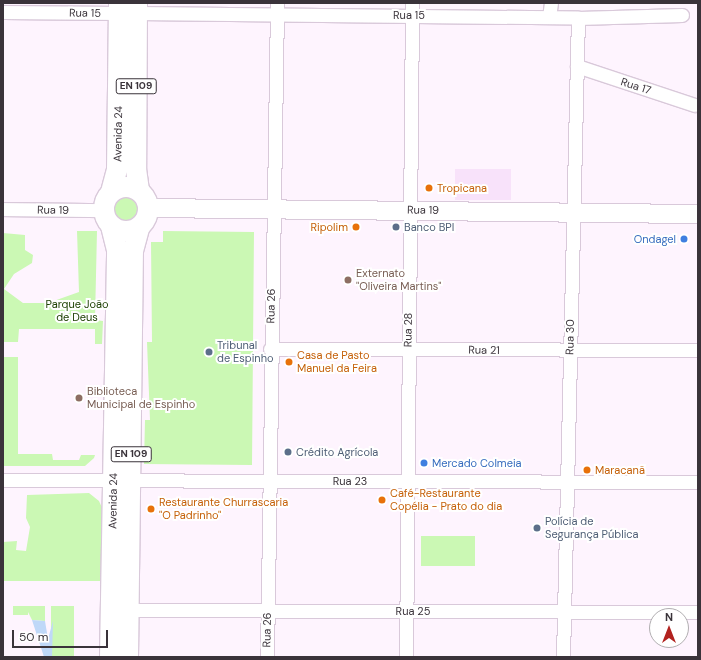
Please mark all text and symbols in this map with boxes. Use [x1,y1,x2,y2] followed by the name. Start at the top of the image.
[69,6,101,20] street label: Rua 15
[393,8,425,22] street label: Rua 15
[619,75,653,97] street label: Rua 17
[115,78,157,94] road number: EN 109
[111,106,125,162] street label: Avenida 24
[437,181,487,195] place label: Tropicana
[424,183,434,193] marker: Tropicana
[37,203,69,217] street label: Rua 19
[407,203,439,217] street label: Rua 19
[311,220,348,234] place label: Ripolim
[404,220,454,234] place label: Banco BPI
[351,222,361,232] marker: Ripolim
[391,222,401,232] marker: Banco BPI
[634,232,676,246] place label: Ondagel
[679,234,689,244] marker: Ondagel
[356,267,441,293] place label: Externato "Oliveira Martins"
[343,275,353,285] marker: Externato "Oliveira Martins"
[264,288,278,324] street label: Rua 26
[46,298,108,324] park label: Parque João de Deus
[401,313,415,347] street label: Rua 28
[563,319,577,355] street label: Rua 30
[217,339,273,365] place label: Tribunal de Espinho
[468,343,500,357] street label: Rua 21
[204,347,214,357] marker: Tribunal de Espinho
[297,349,377,375] place label: Casa de Pasto Manuel da Feira
[284,357,294,367] marker: Casa de Pasto Manuel da Feira
[87,385,195,411] place label: Biblioteca Municipal de Espinho
[74,393,84,403] marker: Biblioteca Municipal de Espinho
[296,445,378,459] place label: Crédito Agrícola
[110,446,152,462] road number: EN 109
[283,447,293,457] marker: Crédito Agrícola
[432,456,522,470] place label: Mercado Colmeia
[419,458,429,468] marker: Mercado Colmeia
[595,463,645,477] place label: Maracanã
[582,465,592,475] marker: Maracanã
[106,473,120,529] street label: Avenida 24
[333,474,367,488] street label: Rua 23
[390,487,502,513] place label: Café-Restaurante Copélia - Prato do dia
[377,495,387,505] marker: Café-Restaurante Copélia - Prato do dia
[159,496,288,522] place label: Restaurante Churrascaria "O Padrinho"
[146,504,156,514] marker: Restaurante Churrascaria "O Padrinho"
[545,515,639,541] place label: Polícia de Segurança Pública
[532,523,542,533] marker: Polícia de Segurança Pública
[396,604,430,618] street label: Rua 25
[649,608,689,648] north arrow
[665,610,673,624] text: N
[260,612,274,648] street label: Rua 26
[14,622,110,648] scale bar
[19,629,48,645] text: 50 m

